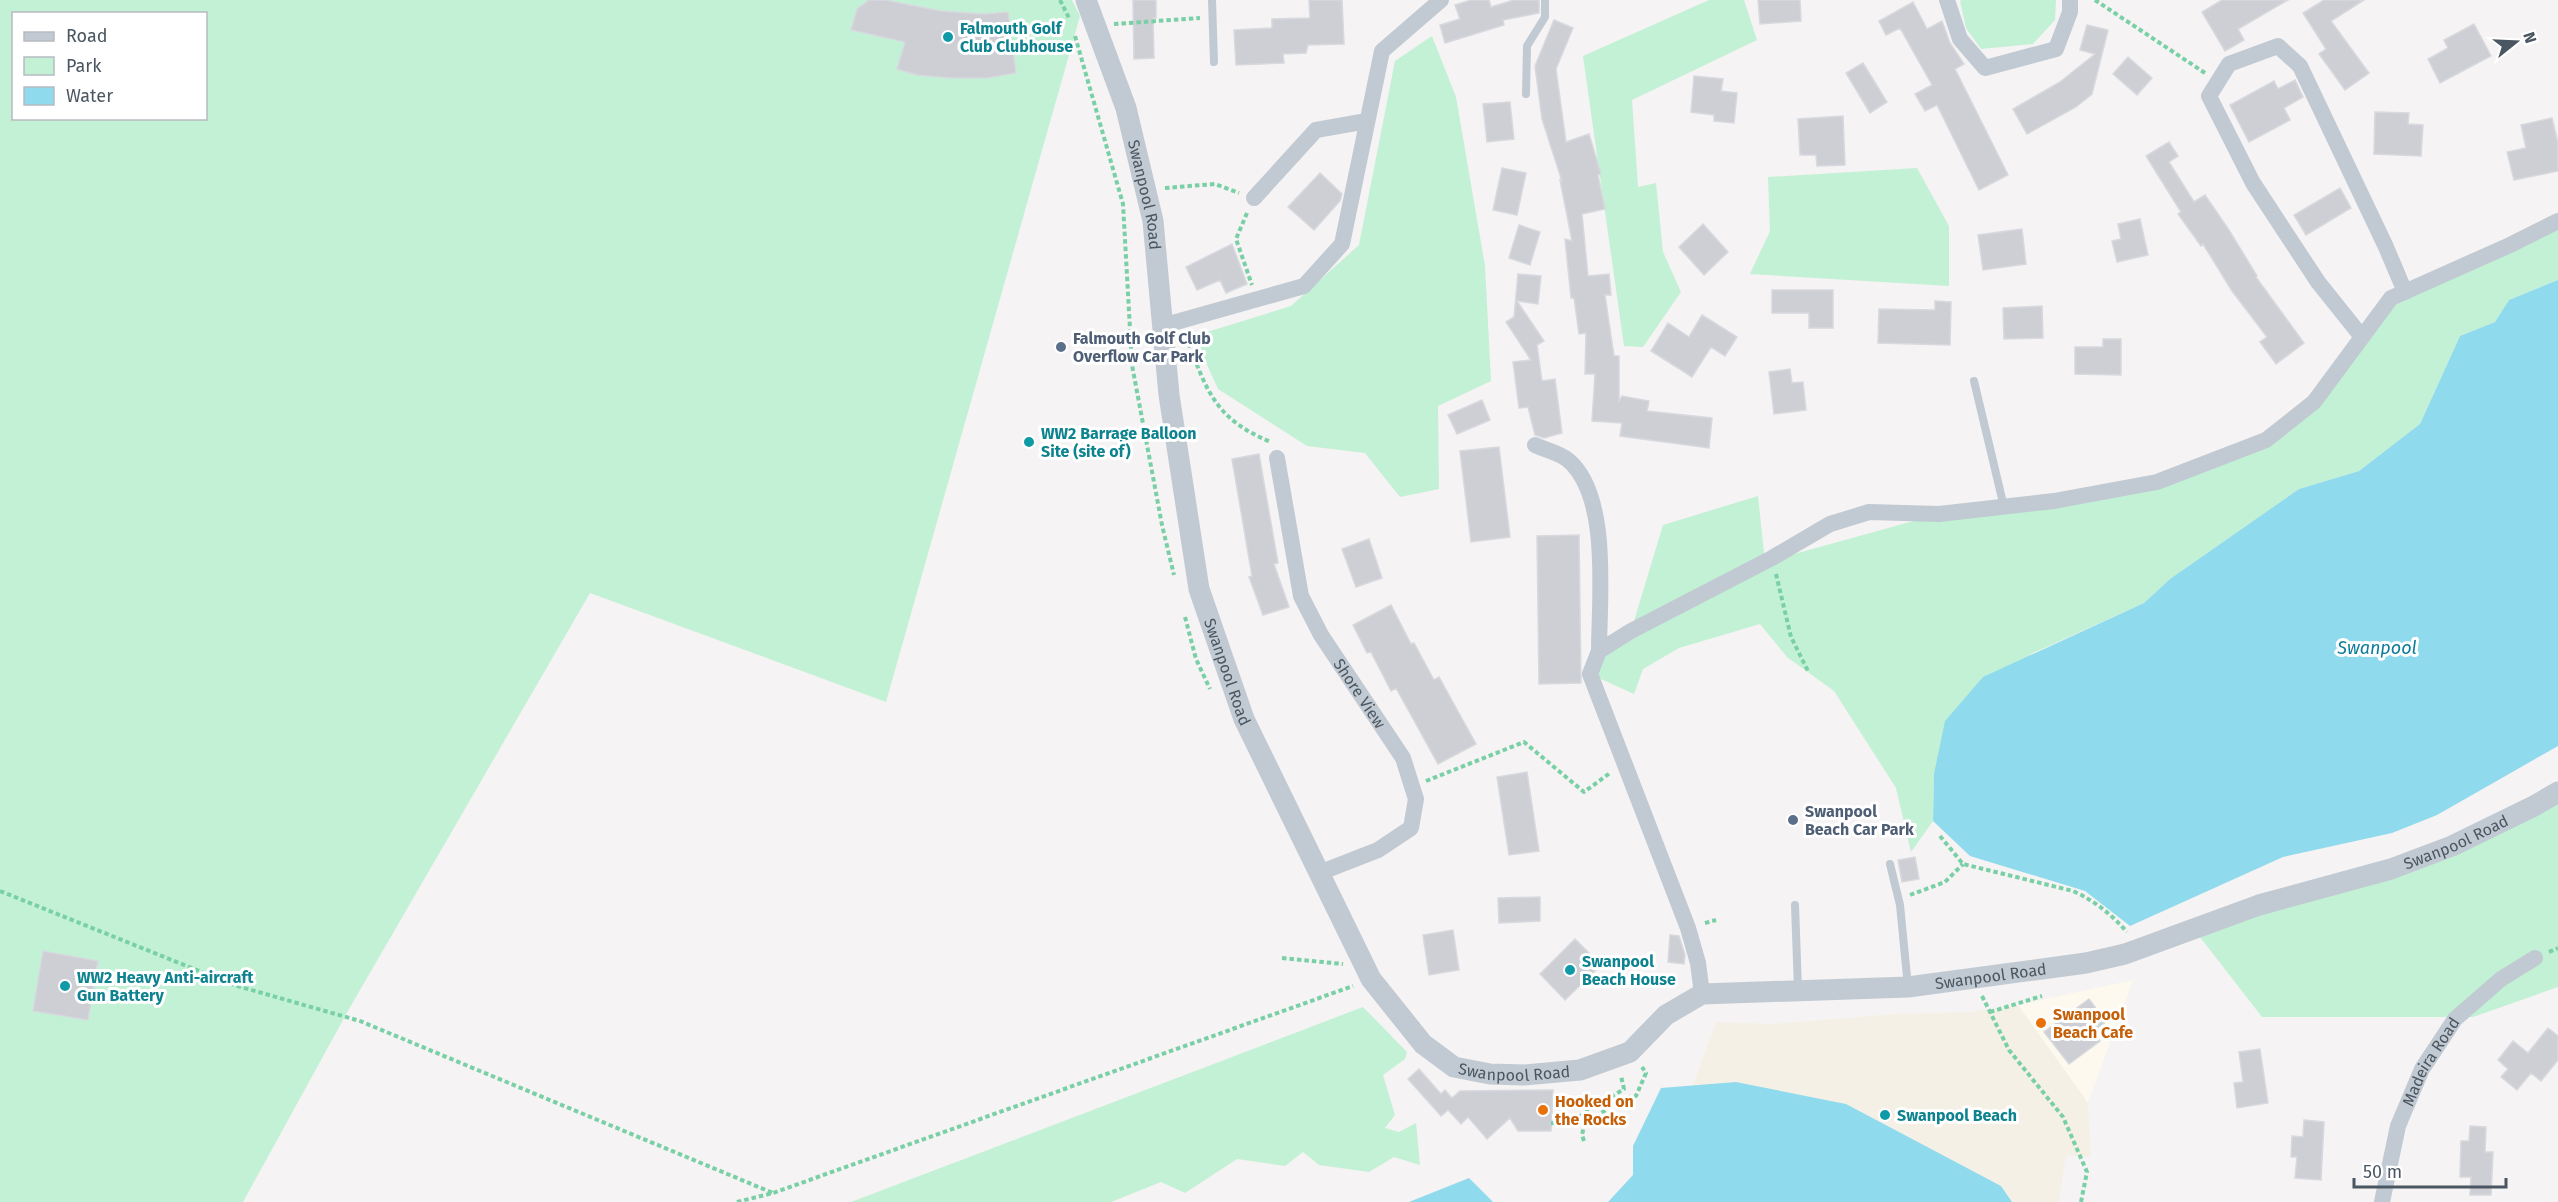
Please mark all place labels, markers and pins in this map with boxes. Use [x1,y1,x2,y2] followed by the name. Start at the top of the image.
[960,19,1073,56] place label: Falmouth Golf Club Clubhouse
[941,30,955,44] marker: Falmouth Golf Club Clubhouse
[1073,329,1211,366] place label: Falmouth Golf Club Overflow Car Park
[1054,340,1068,354] marker: Falmouth Golf Club Overflow Car Park
[1041,424,1197,461] place label: WW2 Barrage Balloon Site (site of)
[1022,435,1036,449] marker: WW2 Barrage Balloon Site (site of)
[1805,802,1914,839] place label: Swanpool Beach Car Park
[1786,813,1800,827] marker: Swanpool Beach Car Park
[1582,952,1676,989] place label: Swanpool Beach House
[1563,963,1577,977] marker: Swanpool Beach House
[77,968,254,1005] place label: WW2 Heavy Anti-aircraft Gun Battery
[58,979,72,993] marker: WW2 Heavy Anti-aircraft Gun Battery
[2053,1005,2133,1042] place label: Swanpool Beach Cafe
[2034,1016,2048,1030] marker: Swanpool Beach Cafe
[1555,1092,1634,1129] place label: Hooked on the Rocks
[1536,1103,1550,1117] marker: Hooked on the Rocks
[1897,1106,2017,1125] place label: Swanpool Beach
[1878,1108,1892,1122] marker: Swanpool Beach

